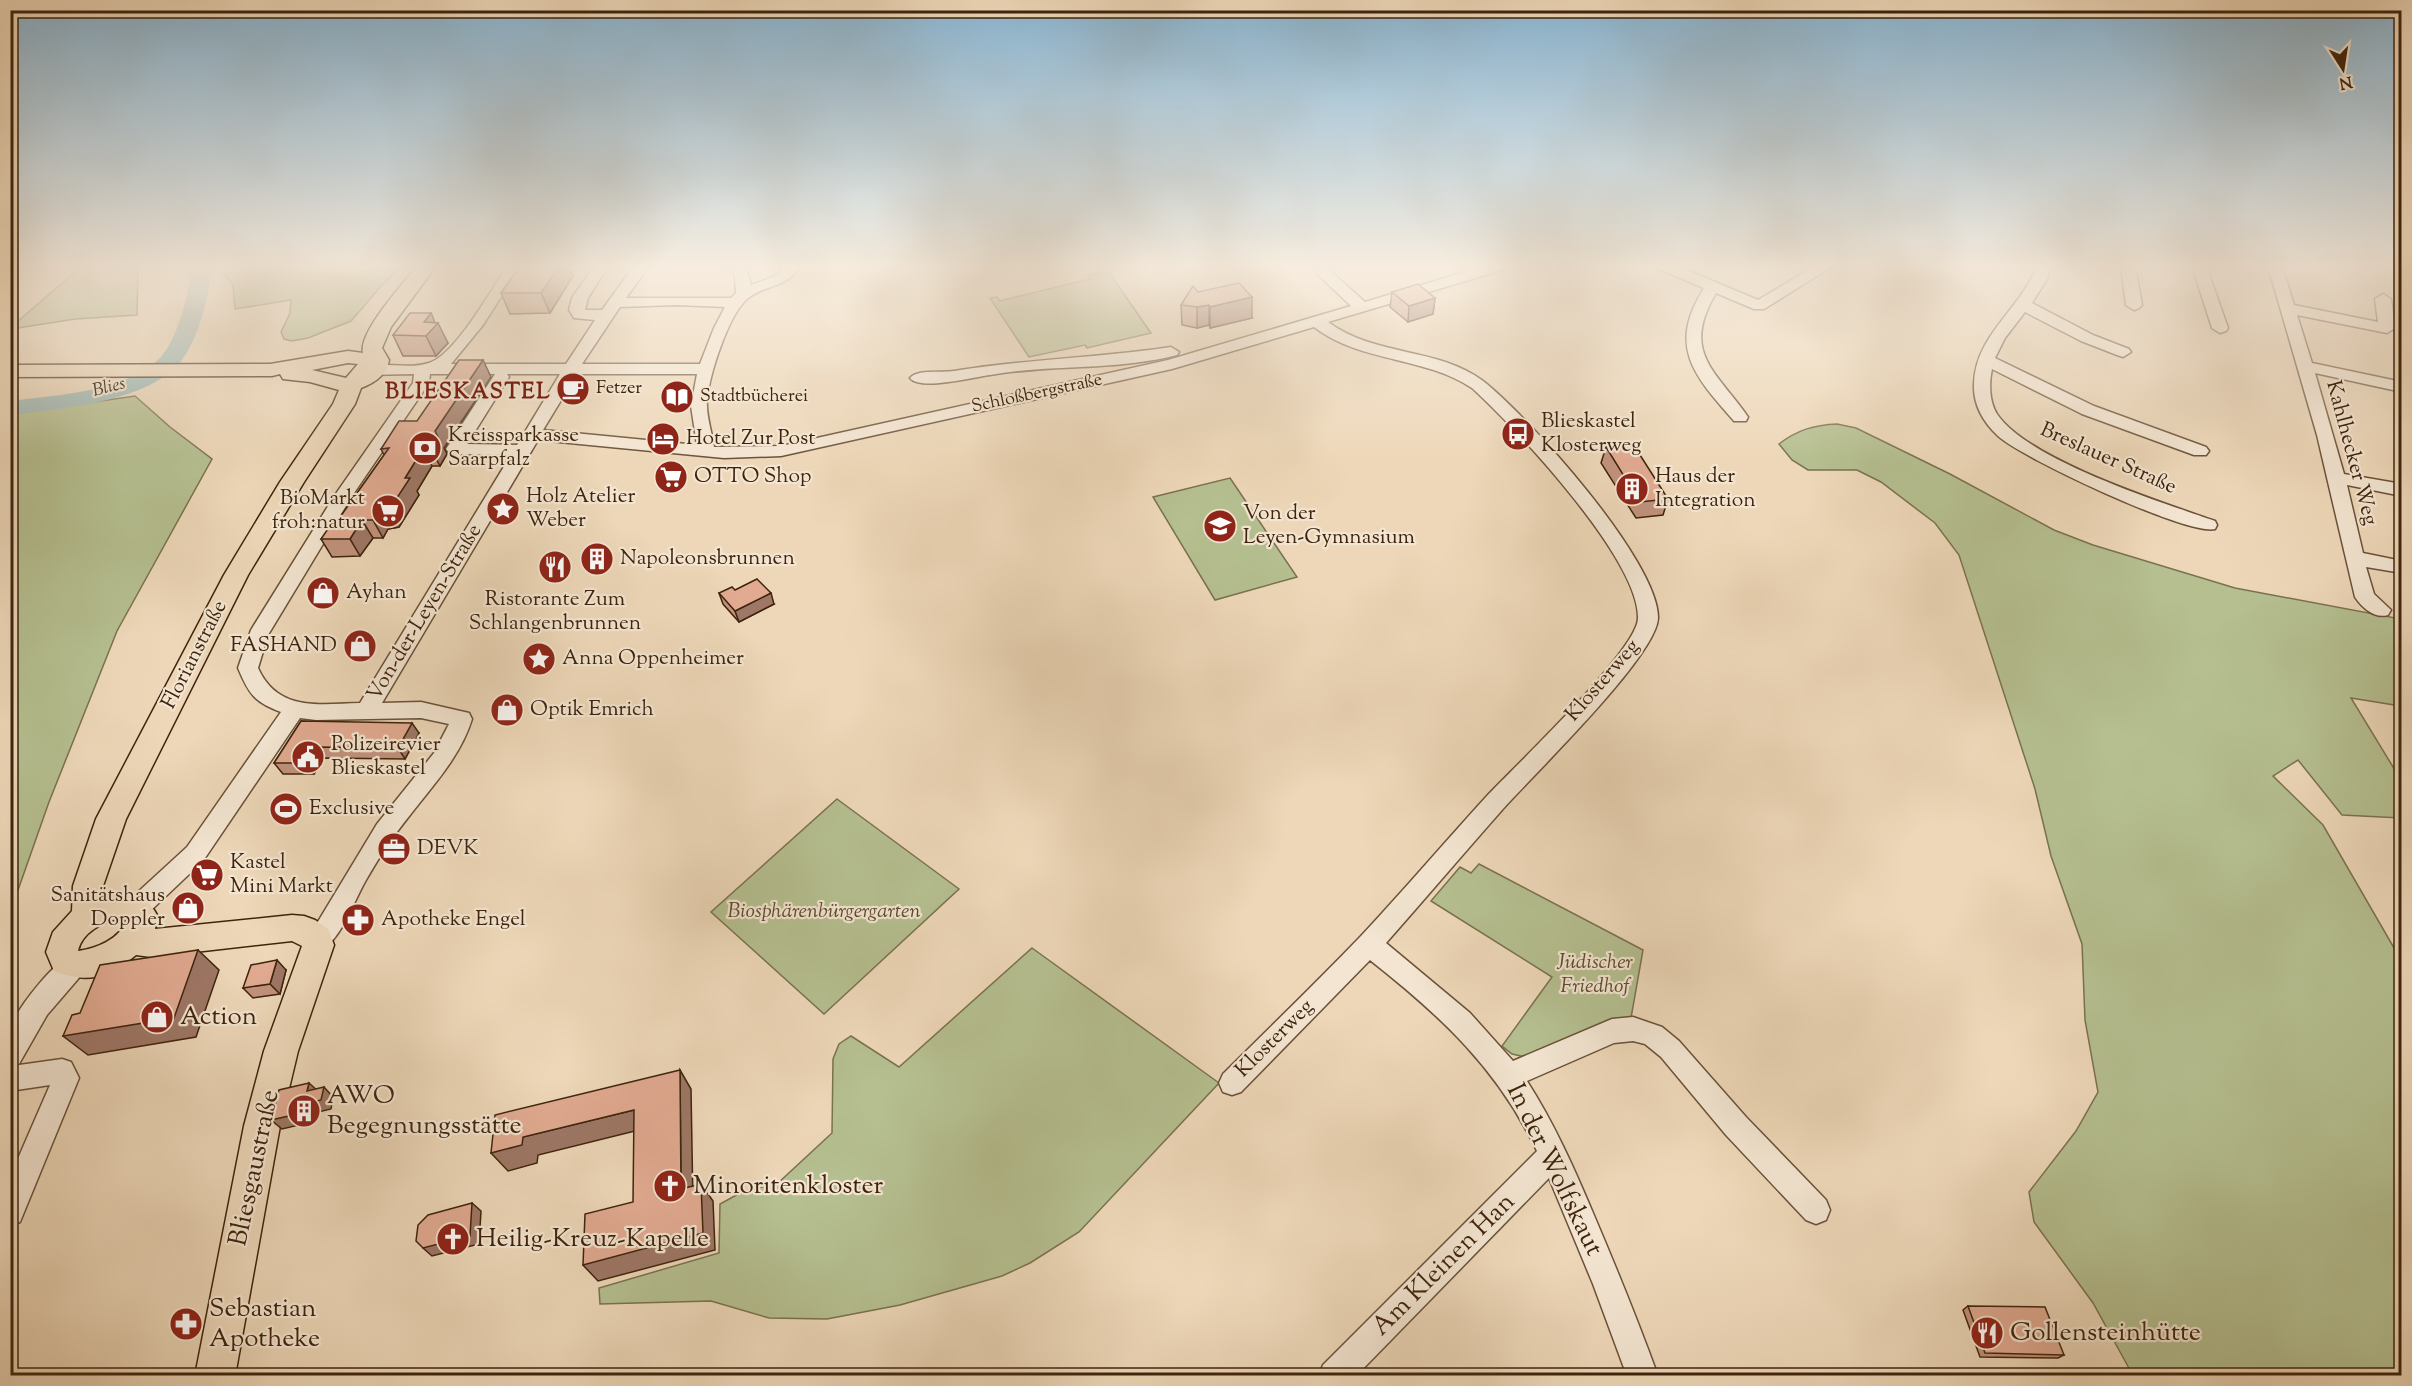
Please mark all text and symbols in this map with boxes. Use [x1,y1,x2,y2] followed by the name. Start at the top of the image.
[2313,39,2373,99] north arrow
[2337,69,2354,94] text: N
[969,367,1105,421] street label: Schloßbergstraße
[90,371,128,405] water label: Blies
[555,371,591,407] cafe icon: Fetzer
[596,376,642,402] place label: Fetzer
[385,377,551,409] district label: BLIESKASTEL
[2317,377,2385,529] street label: Kahlhecker Weg
[659,379,695,415] library icon: Stadtbücherei
[700,384,808,410] place label: Stadtbücherei
[1541,407,1642,461] place label: Blieskastel Klosterweg
[2035,415,2181,503] street label: Breslauer Straße
[1500,416,1536,452] bus stop icon: Blieskastel Klosterweg
[448,421,579,475] place label: Kreissparkasse Saarpfalz
[645,421,681,457] hotel icon: Hotel Zur Post
[686,424,815,454] place label: Hotel Zur Post
[407,430,443,466] bank icon: Kreissparkasse Saarpfalz
[653,459,689,495] supermarket icon: OTTO Shop
[694,462,811,492] place label: OTTO Shop
[1655,462,1756,516] place label: Haus der Integration
[1614,471,1650,507] building icon: Haus der Integration
[526,482,635,536] place label: Holz Atelier Weber
[272,484,365,538] place label: BioMarkt froh:natur
[485,491,521,527] place icon: Holz Atelier Weber
[370,493,406,529] supermarket icon: BioMarkt froh:natur
[1243,499,1415,553] place label: Von der Leyen-Gymnasium
[1202,508,1238,544] school or university icon: Von der Leyen-Gymnasium
[360,519,490,707] street label: Von-der-Leyen-Straße
[579,541,615,577] building icon: Napoleonsbrunnen
[620,544,795,574] place label: Napoleonsbrunnen
[537,549,573,585] restaurant icon: Ristorante Zum Schlangenbrunnen
[305,575,341,611] shop icon: Ayhan
[346,578,407,608] place label: Ayhan
[469,585,641,639] place label: Ristorante Zum Schlangenbrunnen
[155,595,235,715] street label: Florianstraße
[342,628,378,664] shop icon: FASHAND
[230,631,337,661] place label: FASHAND
[1559,633,1647,729] street label: Klosterweg
[521,641,557,677] place icon: Anna Oppenheimer
[562,644,744,674] place label: Anna Oppenheimer
[489,692,525,728] shop icon: Optik Emrich
[530,695,654,725] place label: Optik Emrich
[331,730,441,784] place label: Polizeirevier Blieskastel
[290,739,326,775] public building icon: Polizeirevier Blieskastel
[268,791,304,827] sports icon: Exclusive
[309,794,394,824] place label: Exclusive
[376,831,412,867] office icon: DEVK
[417,834,478,864] place label: DEVK
[230,848,333,902] place label: Kastel Mini Markt
[189,857,225,893] supermarket icon: Kastel Mini Markt
[50,881,165,935] place label: Sanitätshaus Doppler
[170,890,206,926] shop icon: Sanitätshaus Doppler
[727,897,921,927] park label: Biosphärenbürgergarten
[340,902,376,938] pharmacy icon: Apotheke Engel
[381,905,526,935] place label: Apotheke Engel
[1556,948,1634,1002] park label: Jüdischer Friedhof
[1229,993,1321,1085] street label: Klosterweg
[139,999,175,1035] shop icon: Action
[180,999,257,1036] place label: Action
[1496,1077,1612,1263] street label: In der Wolfskaut
[327,1078,522,1145] place label: AWO Begegnungsstätte
[220,1086,290,1250] street label: Bliesgaustraße
[286,1093,322,1129] building icon: AWO Begegnungsstätte
[652,1168,688,1204] church icon: Minoritenkloster
[693,1168,884,1205] place label: Minoritenkloster
[1364,1185,1524,1345] street label: Am Kleinen Han
[435,1221,471,1257] church icon: Heilig-Kreuz-Kapelle
[476,1221,709,1258] place label: Heilig-Kreuz-Kapelle
[209,1291,320,1358] place label: Sebastian Apotheke
[168,1306,204,1342] pharmacy icon: Sebastian Apotheke
[1969,1315,2005,1351] restaurant icon: Gollensteinhütte
[2010,1315,2201,1352] place label: Gollensteinhütte

